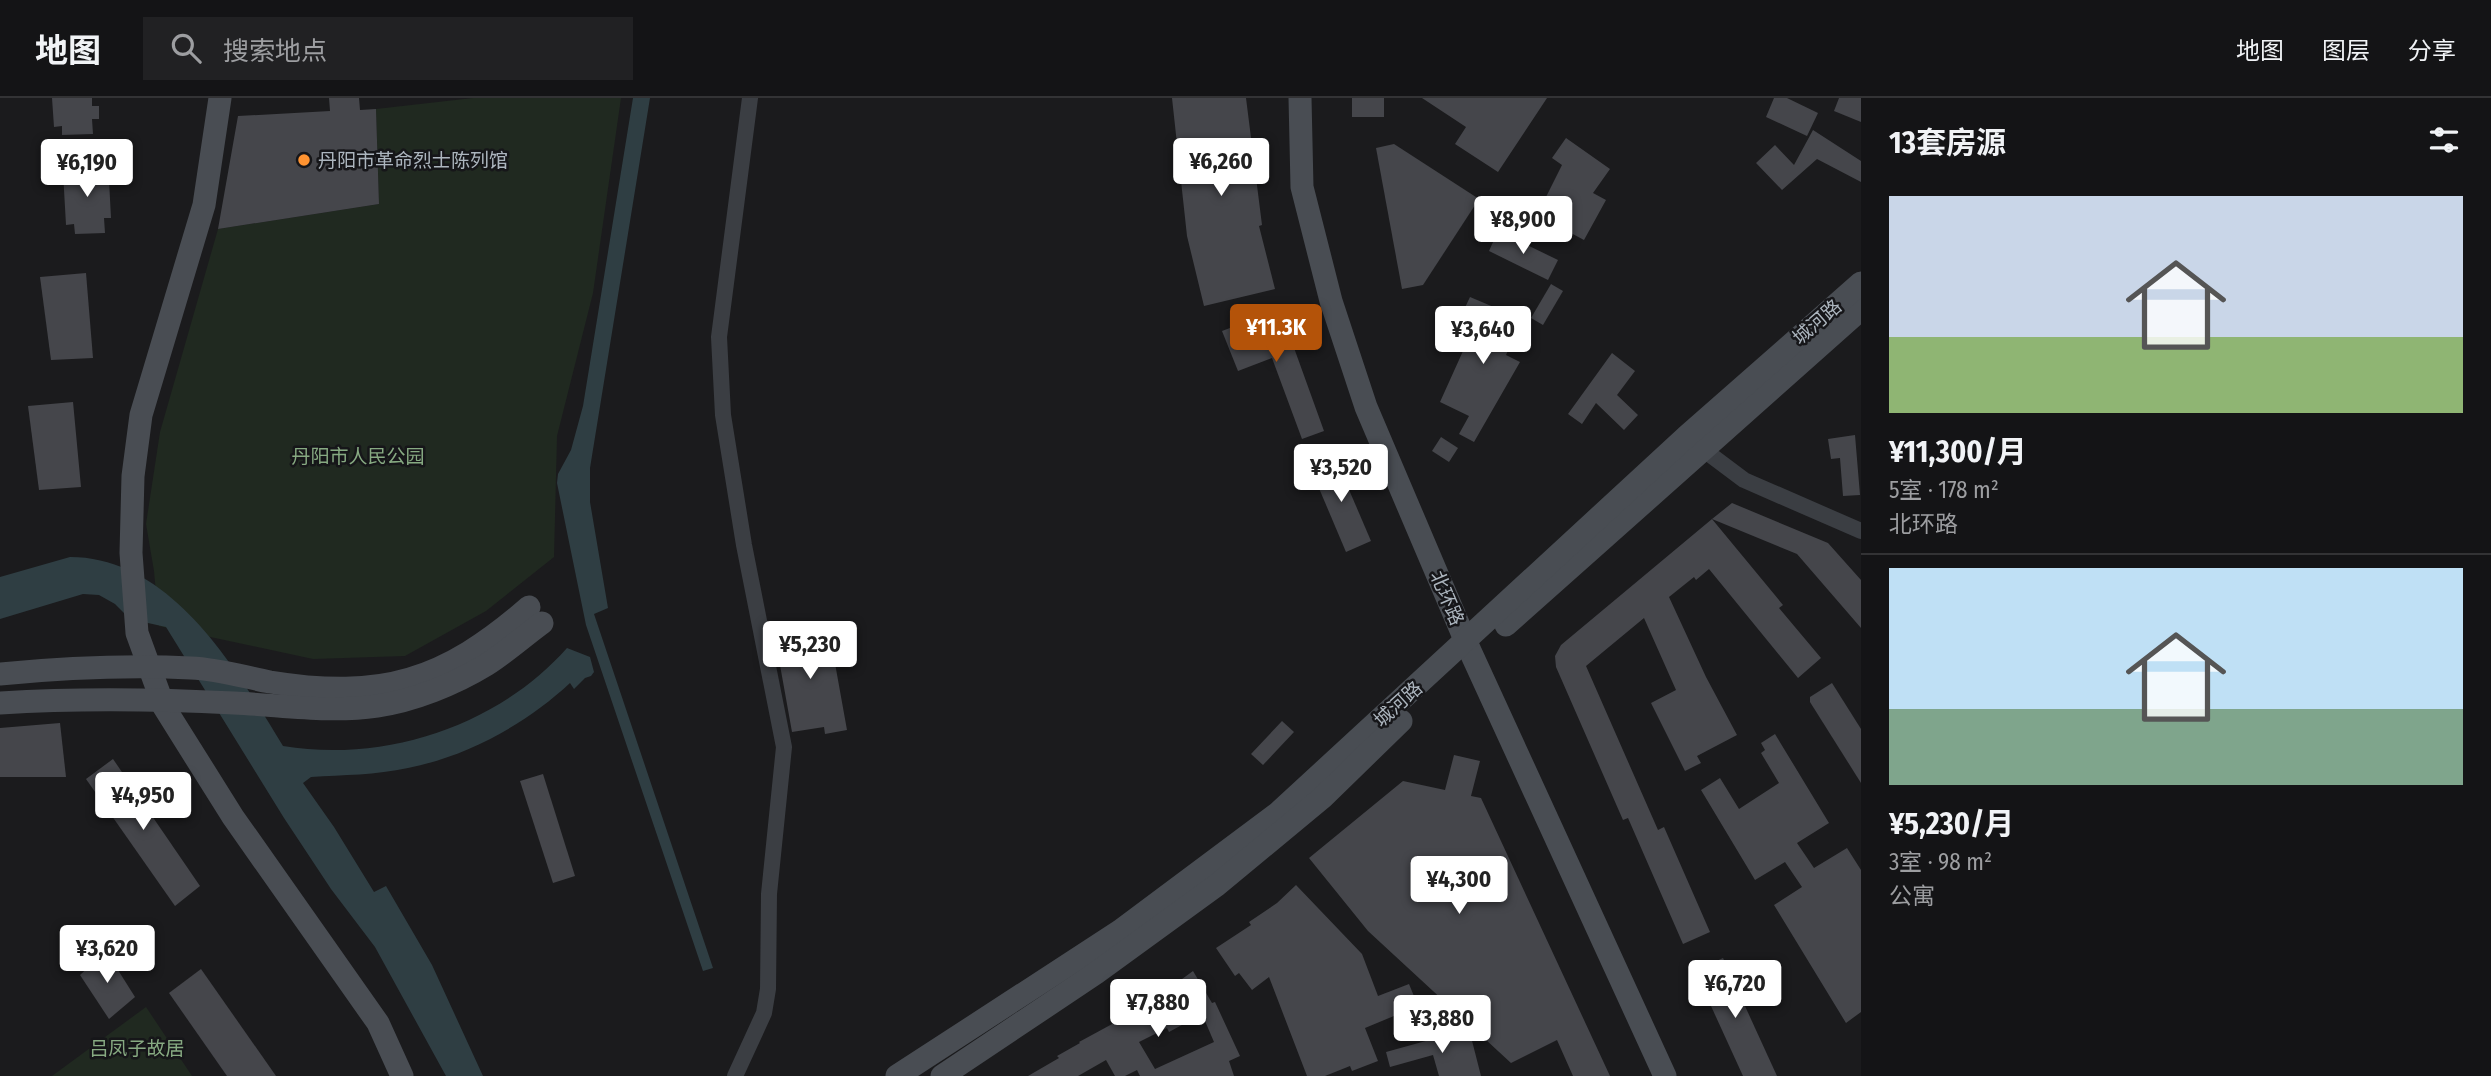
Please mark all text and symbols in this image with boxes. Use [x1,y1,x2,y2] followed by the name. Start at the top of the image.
[143,17,633,80] search box
[167,29,205,67] icon: search
[35,31,101,71] text: 地图
[223,36,327,67] text: 搜索地点
[2236,37,2284,65] text: 地图
[2322,37,2370,65] text: 图层
[2408,37,2456,65] text: 分享
[2425,121,2463,159] icon: filters
[1889,125,2006,161] text: 13套房源
[1164,139,1278,198] pin: ¥6,260
[30,140,144,199] pin: ¥6,190
[1189,147,1253,175] text: ¥6,260
[57,148,117,176] text: ¥6,190
[318,149,508,172] place label: 丹阳市革命烈士陈列馆
[296,152,312,168] marker: 丹阳市革命烈士陈列馆
[1466,197,1580,256] pin: ¥8,900
[1490,205,1556,233] text: ¥8,900
[2113,242,2239,368] icon: home
[1788,295,1846,349] street label: 城河路
[1219,304,1333,364] pin: ¥11.3K
[1426,306,1540,366] pin: ¥3,640
[1246,313,1306,341] text: ¥11.3K
[1451,315,1515,343] text: ¥3,640
[1889,434,2027,470] text: ¥11,300/月
[1284,444,1398,504] pin: ¥3,520
[291,445,425,468] park label: 丹阳市人民公园
[1310,453,1372,481] text: ¥3,520
[1889,476,1999,504] text: 5室 · 178 m²
[1889,510,1958,538] text: 北环路
[1425,567,1469,629] street label: 北环路
[2113,614,2239,740] icon: home
[753,622,867,681] pin: ¥5,230
[779,630,841,658] text: ¥5,230
[1369,676,1427,732] street label: 城河路
[86,772,200,832] pin: ¥4,950
[111,781,175,809] text: ¥4,950
[1889,806,2014,842] text: ¥5,230/月
[1889,848,1992,876] text: 3室 · 98 m²
[1402,856,1516,916] pin: ¥4,300
[1427,865,1491,893] text: ¥4,300
[1889,882,1935,910] text: 公寓
[50,926,164,985] pin: ¥3,620
[76,934,138,962] text: ¥3,620
[1678,960,1792,1020] pin: ¥6,720
[1704,969,1766,997] text: ¥6,720
[1101,979,1215,1039] pin: ¥7,880
[1126,988,1190,1016] text: ¥7,880
[1385,996,1499,1055] pin: ¥3,880
[1410,1004,1474,1032] text: ¥3,880
[89,1037,185,1060] park label: 吕凤子故居

